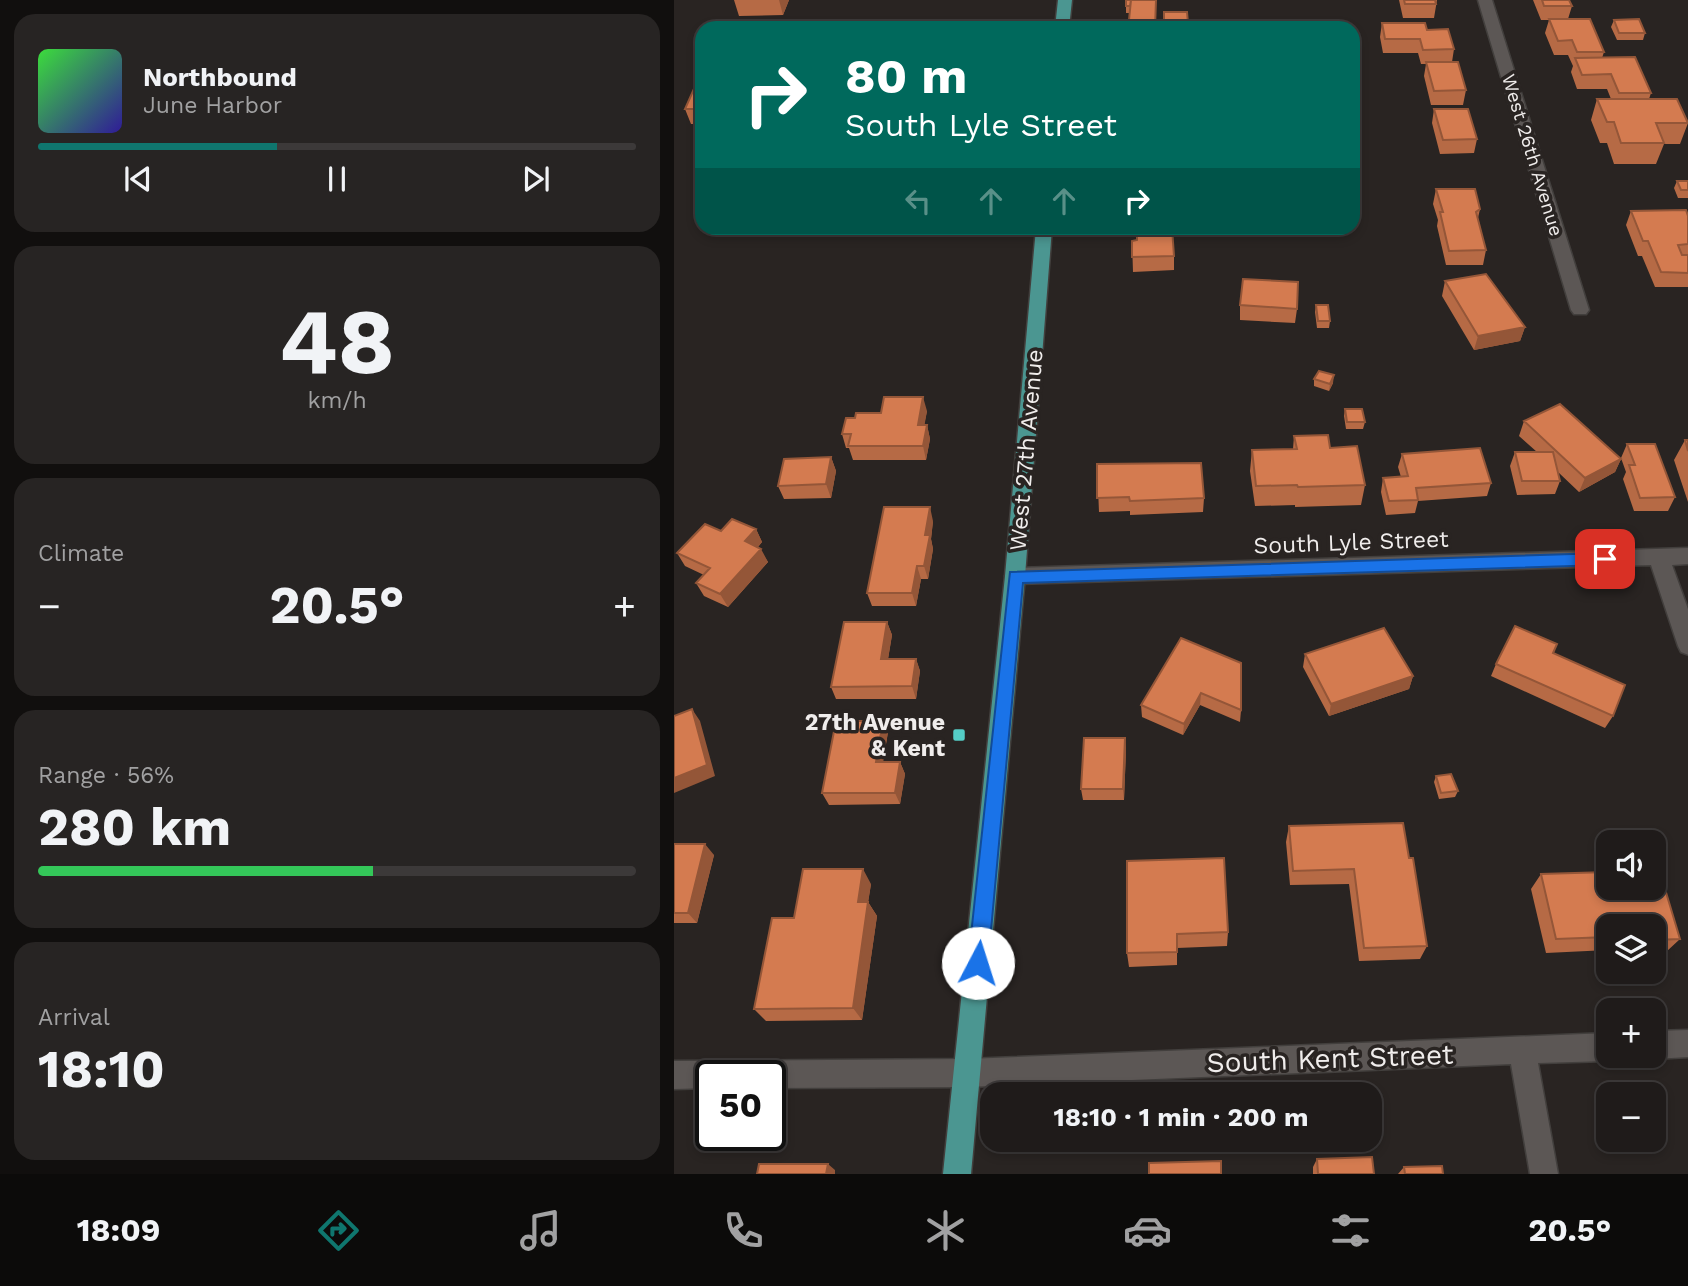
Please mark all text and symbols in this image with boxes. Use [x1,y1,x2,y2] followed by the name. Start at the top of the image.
[845,47,967,105] text: 80 m
[730,49,821,140] icon: right
[143,62,297,92] text: Northbound
[1497,71,1568,239] street label: West 26th Avenue
[143,92,282,119] text: June Harbor
[845,106,1117,144] text: South Lyle Street
[119,160,157,198] icon: previous
[318,160,356,198] icon: pause
[517,160,555,198] icon: next
[899,182,937,220] icon: left
[972,182,1010,220] icon: ahead
[1045,182,1083,220] icon: ahead
[1118,182,1156,220] icon: right
[279,288,395,395] text: 48
[1004,348,1049,552] street label: West 27th Avenue
[307,387,367,414] text: km/h
[1253,526,1449,559] street label: South Lyle Street
[1575,529,1635,589] pin
[38,540,124,567] text: Climate
[1586,540,1624,578] icon: arrive
[269,575,405,636] text: 20.5°
[38,584,61,628] text: −
[613,584,636,628] text: +
[805,709,945,762] place label: 27th Avenue & Kent
[951,727,967,743] marker: 27th Avenue & Kent
[38,762,174,789] text: Range · 56%
[38,797,231,858] text: 280 km
[1596,830,1666,1152] map controls
[1596,830,1666,900] button: sound
[1596,914,1666,984] button: layers
[941,926,1015,1000] position arrow
[1596,998,1666,1068] button: +
[38,1004,110,1031] text: Arrival
[1206,1038,1454,1079] street label: South Kent Street
[38,1039,165,1100] text: 18:10
[695,1060,786,1151] speed limit sign: 50
[1596,1082,1666,1152] button: −
[1054,1102,1308,1132] text: 18:10 · 1 min · 200 m
[314,1206,363,1255] icon: directions
[516,1206,565,1255] icon: music
[719,1206,768,1255] icon: phone
[921,1206,970,1255] icon: climate
[1123,1206,1172,1255] icon: car
[1326,1206,1375,1255] icon: filters
[77,1211,161,1249] text: 18:09
[1528,1211,1611,1249] text: 20.5°

